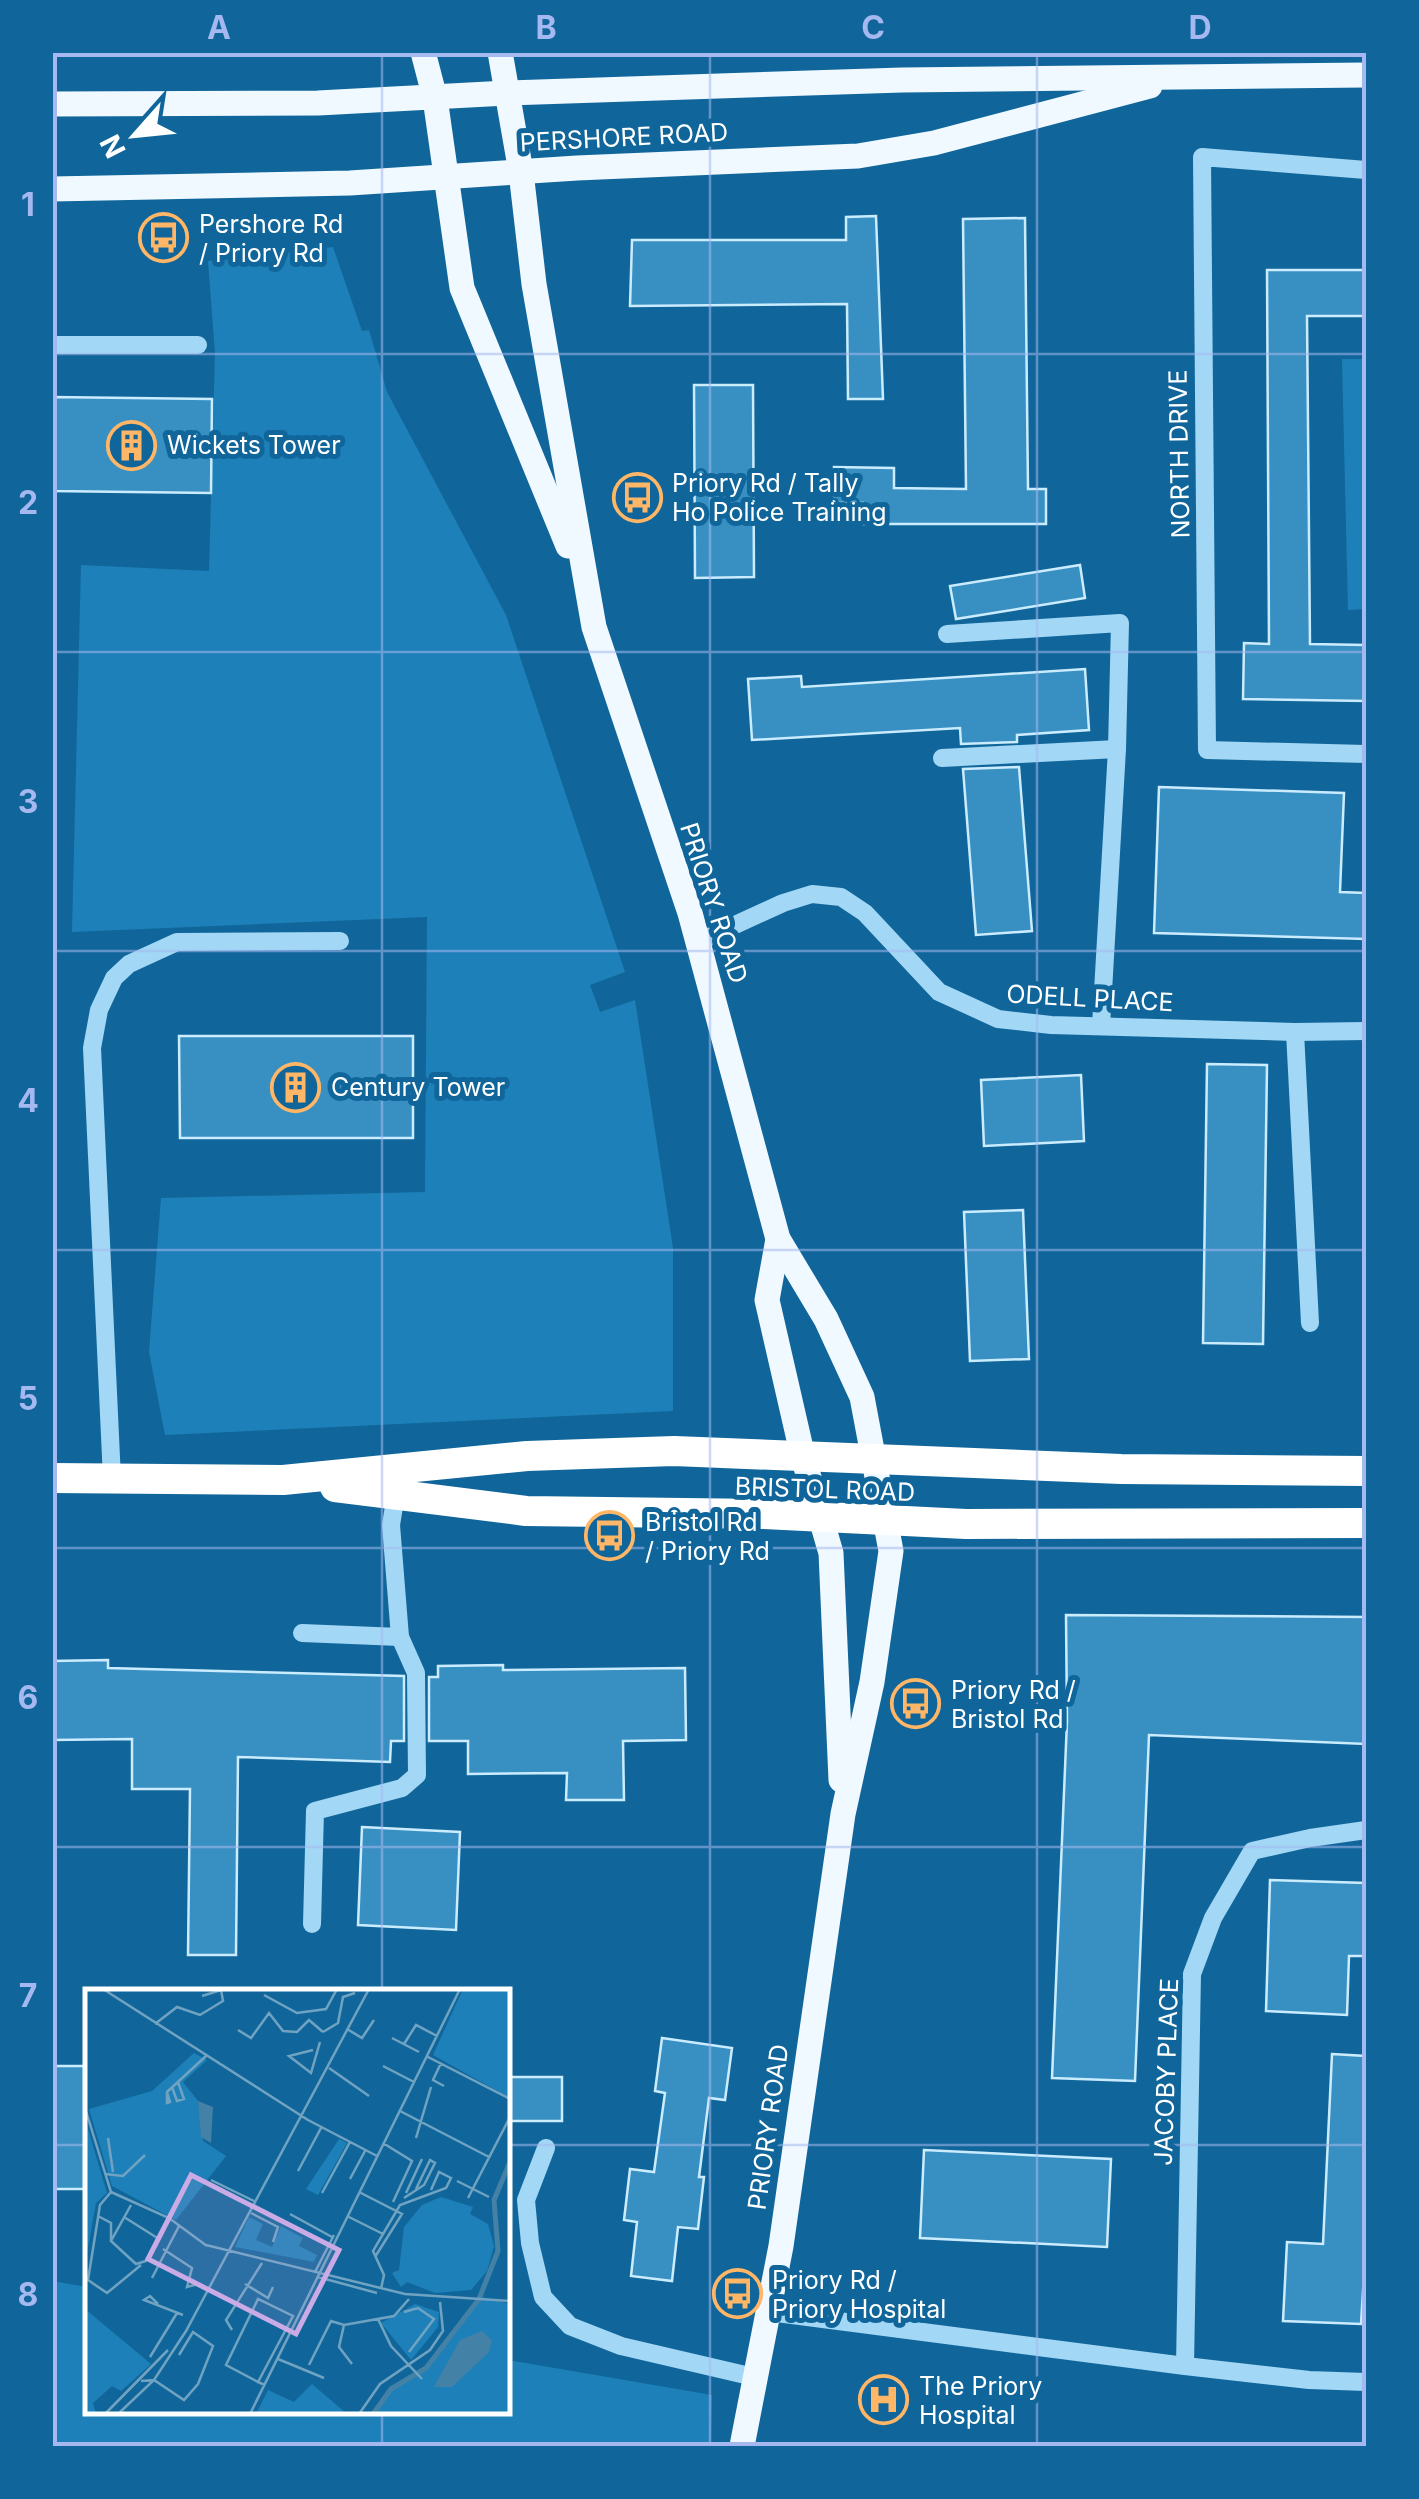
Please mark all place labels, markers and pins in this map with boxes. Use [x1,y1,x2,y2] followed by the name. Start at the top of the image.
[199,209,343,268] place label: Pershore Rd / Priory Rd
[138,212,190,264] bus stop icon: Pershore Rd / Priory Rd
[106,419,158,471] building icon: Wickets Tower
[167,430,341,460] place label: Wickets Tower
[672,468,887,527] place label: Priory Rd / Tally Ho Police Training
[611,471,663,523] bus stop icon: Priory Rd / Tally Ho Police Training
[270,1061,322,1113] building icon: Century Tower
[331,1072,505,1102] place label: Century Tower
[645,1507,770,1566] place label: Bristol Rd / Priory Rd
[584,1510,636,1562] bus stop icon: Bristol Rd / Priory Rd
[951,1675,1076,1734] place label: Priory Rd / Bristol Rd
[890,1678,942,1730] bus stop icon: Priory Rd / Bristol Rd
[772,2265,946,2324] place label: Priory Rd / Priory Hospital
[711,2268,763,2320] bus stop icon: Priory Rd / Priory Hospital
[919,2371,1042,2430] place label: The Priory Hospital
[858,2374,910,2426] hospital icon: The Priory Hospital

